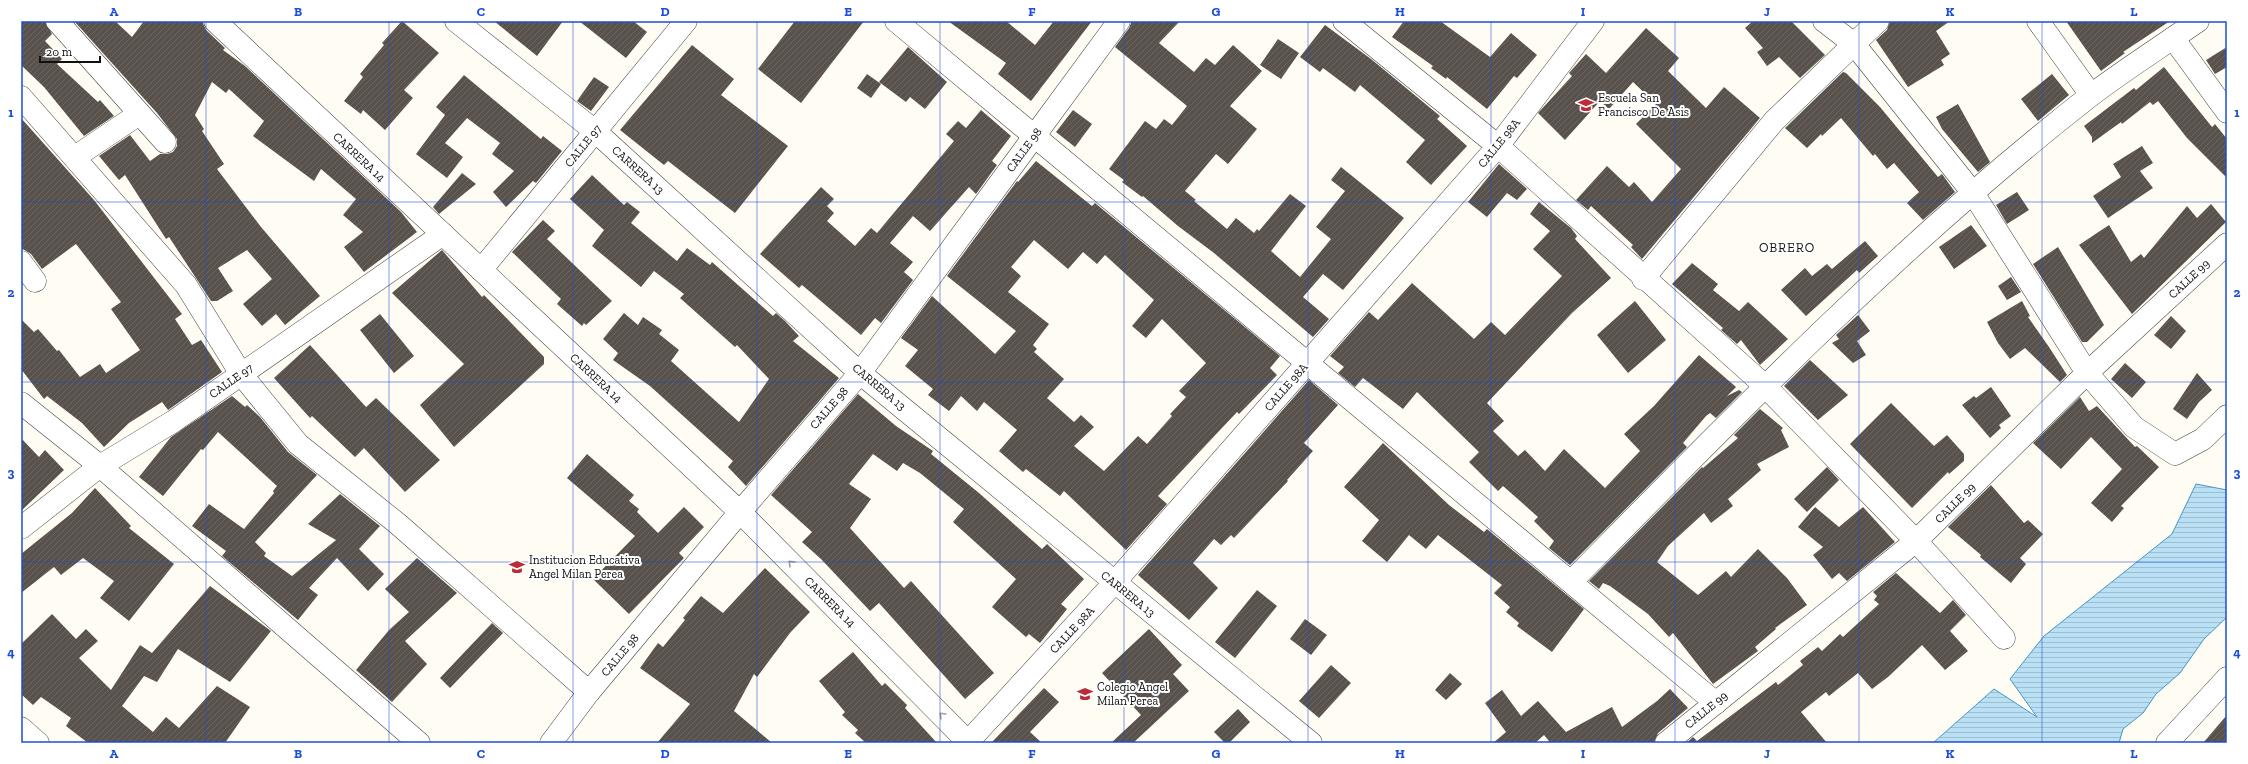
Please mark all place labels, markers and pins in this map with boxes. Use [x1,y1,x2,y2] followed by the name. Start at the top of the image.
[1598,91,1689,119] place label: Escuela San Francisco De Asis
[1577,96,1595,114] school or university icon: Escuela San Francisco De Asis
[529,553,640,581] place label: Institucion Educativa Angel Milan Perea
[508,558,526,576] school or university icon: Institucion Educativa Angel Milan Perea
[1097,680,1168,708] place label: Colegio Angel Milan Perea
[1076,685,1094,703] school or university icon: Colegio Angel Milan Perea

